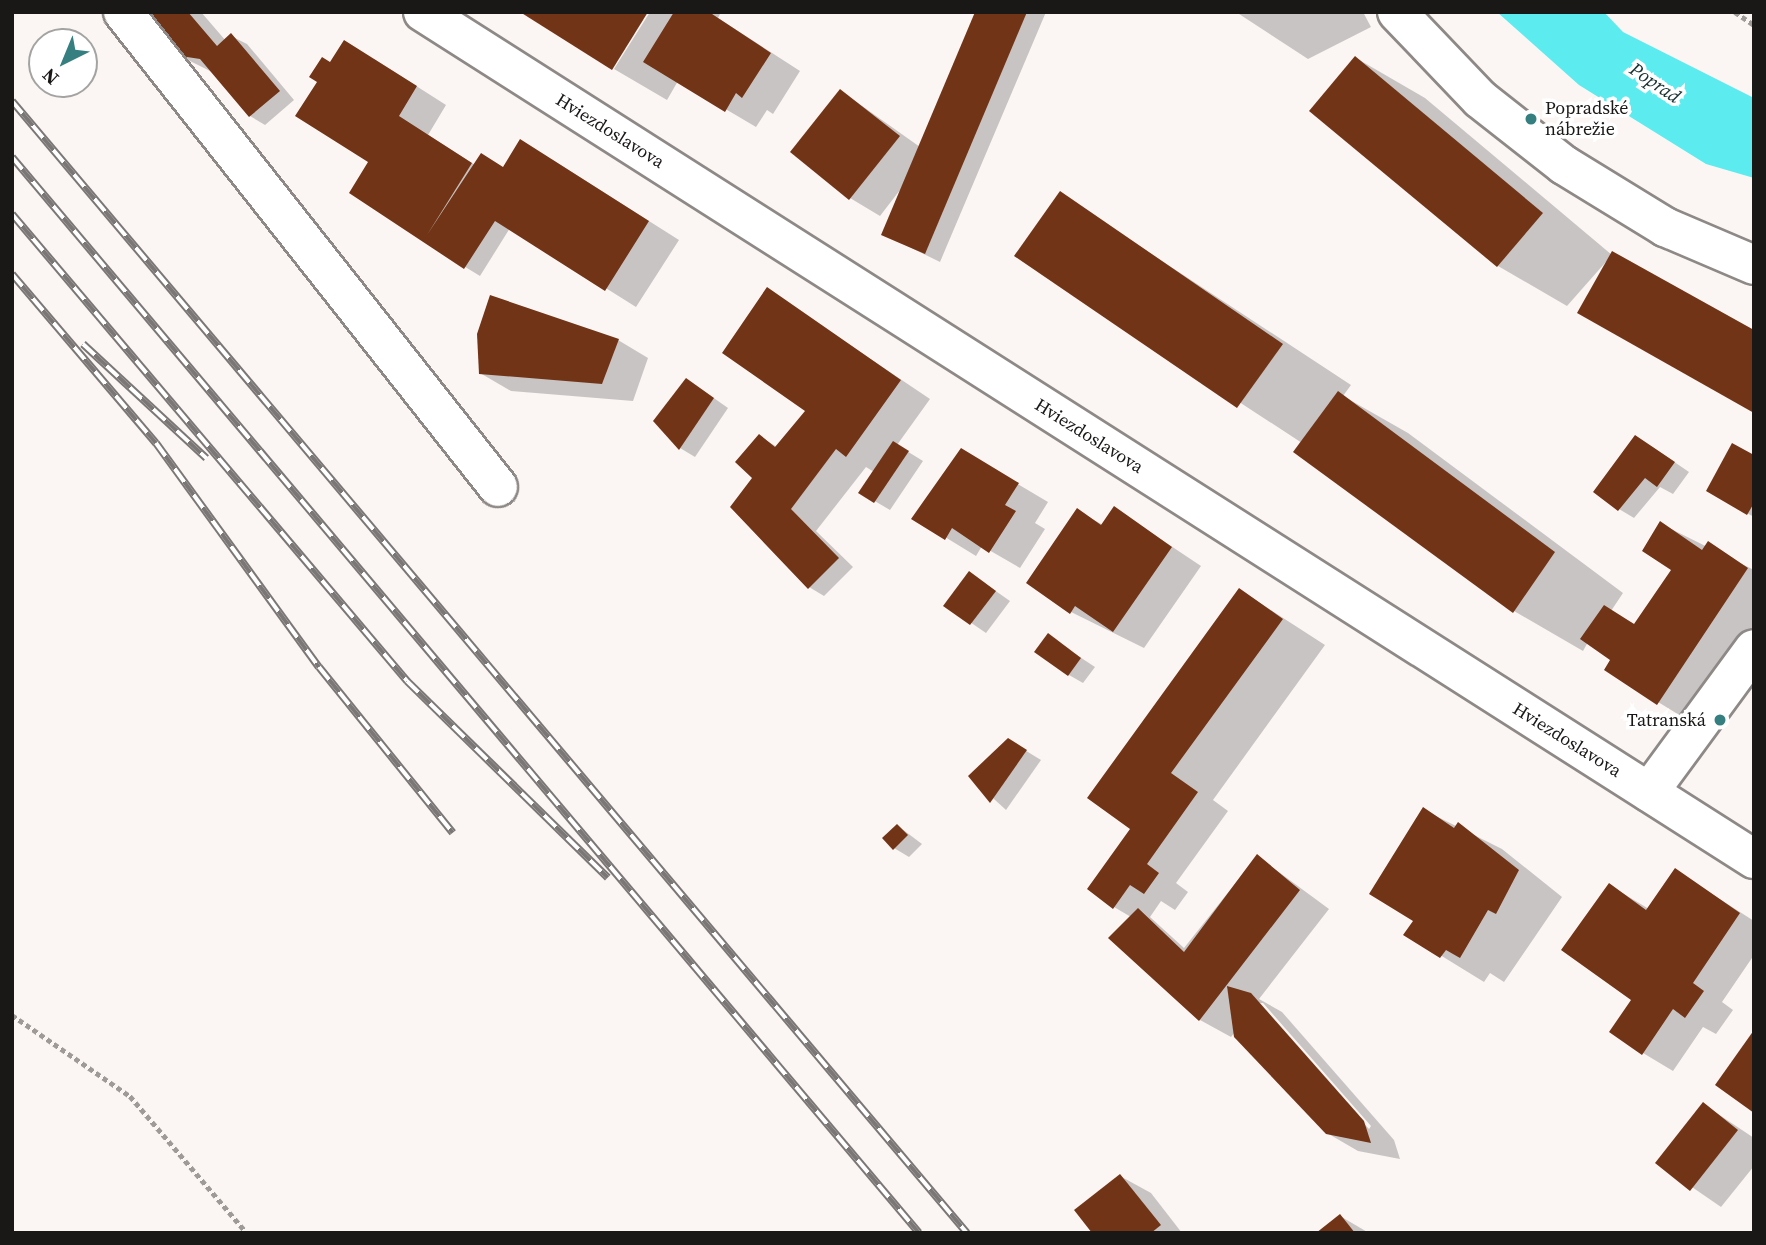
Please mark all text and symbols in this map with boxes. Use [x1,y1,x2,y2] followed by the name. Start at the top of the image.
[28,28,98,98] north arrow
[1625,58,1685,108] water label: Poprad
[36,63,64,91] text: N
[552,89,668,173] street label: Hviezdoslavova
[1545,98,1629,140] place label: Popradské nábrežie
[1523,111,1539,127] marker: Popradské nábrežie
[1031,394,1147,478] street label: Hviezdoslavova
[1509,698,1625,782] street label: Hviezdoslavova
[1627,709,1706,731] place label: Tatranská
[1712,712,1728,728] marker: Tatranská

